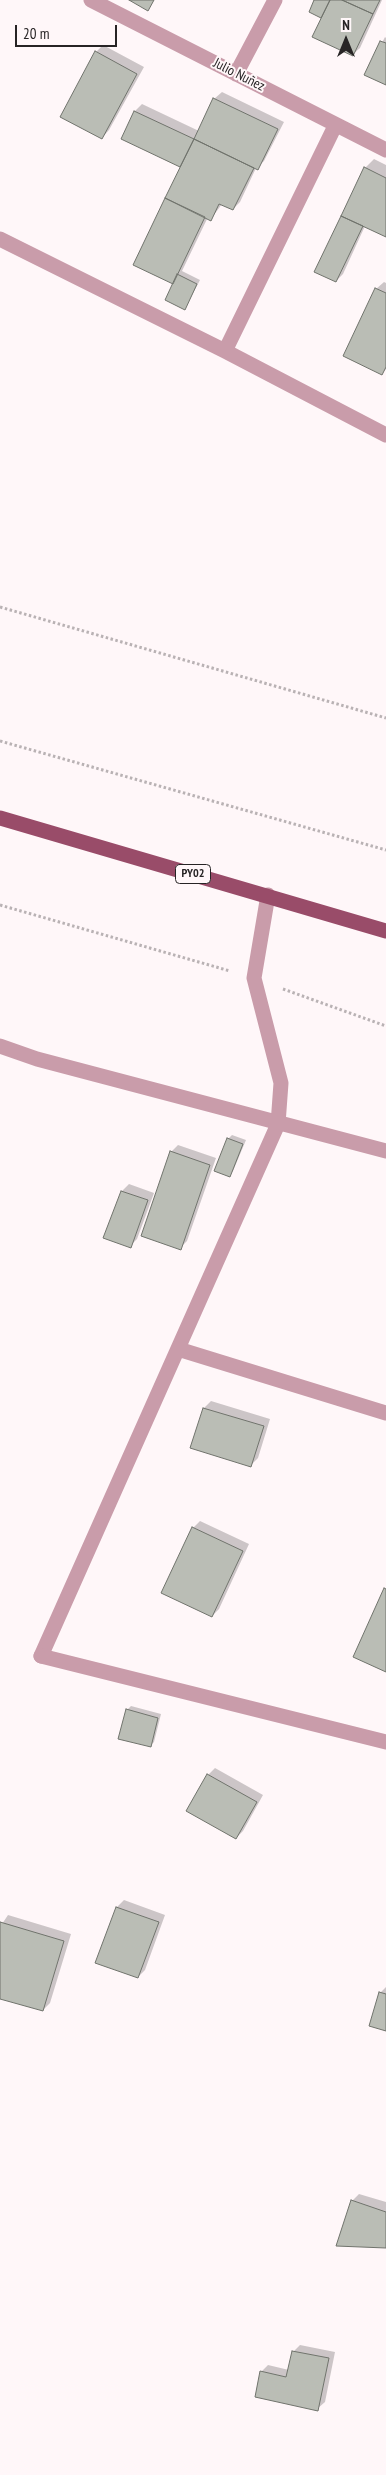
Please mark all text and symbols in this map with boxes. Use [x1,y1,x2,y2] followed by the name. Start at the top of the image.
[18,15,120,47] scale bar
[321,15,371,65] north arrow
[342,16,350,34] text: N
[23,24,49,43] text: 20 m
[211,55,267,95] street label: Julio Nuñez
[176,864,210,884] road number: PY02

